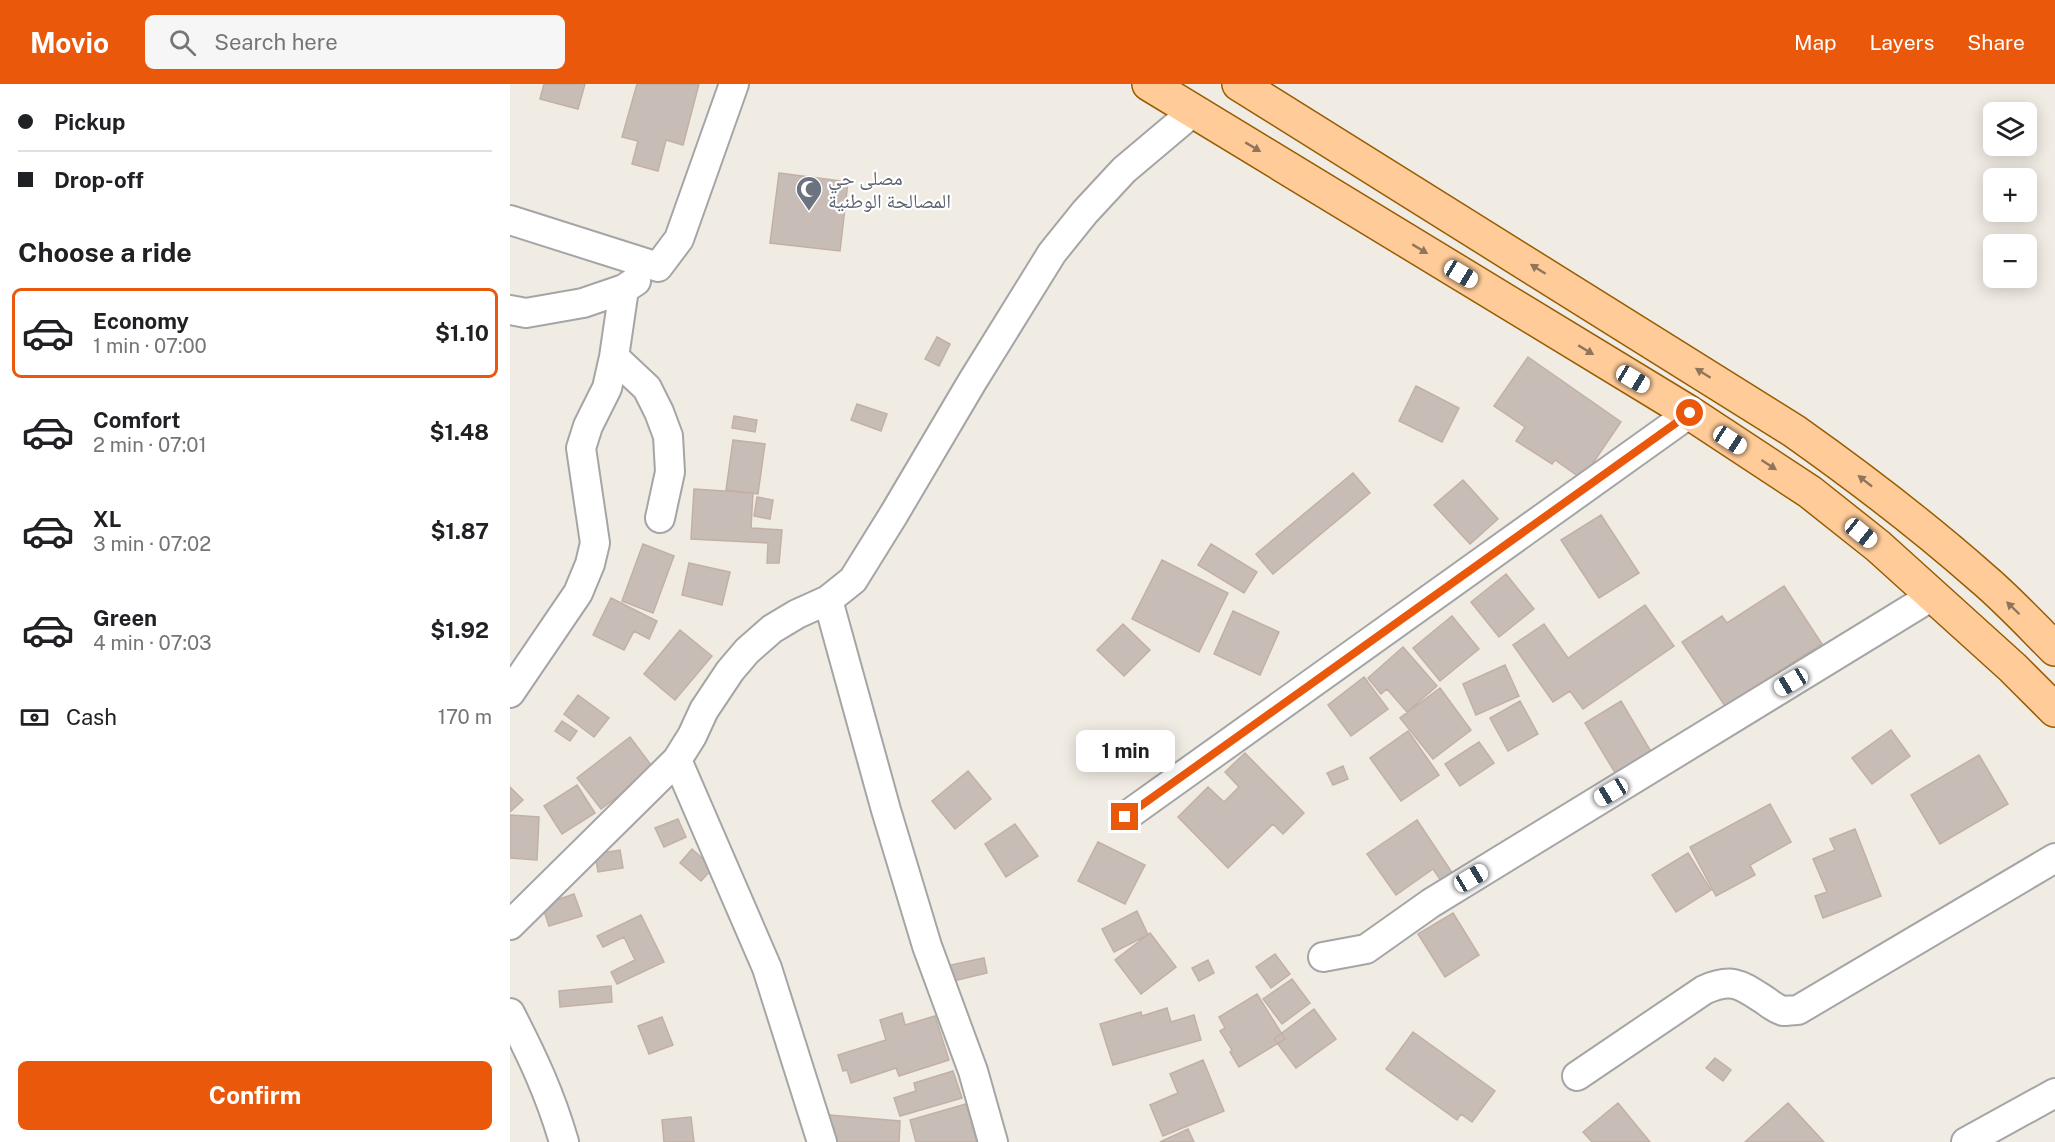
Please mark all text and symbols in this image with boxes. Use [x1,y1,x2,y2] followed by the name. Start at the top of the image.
[145,15,565,69] search box
[30,26,109,59] text: Movio
[166,26,199,59] icon: search
[214,29,338,55] text: Search here
[1794,30,1837,55] text: Map
[1870,30,1934,55] text: Layers
[1967,30,2025,55] text: Share
[1983,102,2037,288] map controls
[1983,102,2037,156] button: layers
[54,109,125,135] text: Pickup
[1245,142,1261,153] one-way arrow
[828,166,951,213] place label: مصلى حي المصالحة الوطنية
[54,167,144,193] text: Drop-off
[1983,168,2037,222] button: +
[794,174,824,212] mosque icon: مصلى حي المصالحة الوطنية
[1983,234,2037,288] button: −
[18,236,192,268] text: Choose a ride
[1412,243,1428,254] one-way arrow
[1441,257,1481,291] car
[1530,264,1546,275] one-way arrow
[21,306,75,360] icon: car
[93,308,189,334] text: Economy
[435,320,489,346] text: $1.10
[93,334,207,358] text: 1 min · 07:00
[1578,345,1594,356] one-way arrow
[1613,362,1653,396] car
[1695,368,1711,379] one-way arrow
[1676,399,1703,426] route start
[21,405,75,459] icon: car
[93,407,180,433] text: Comfort
[430,419,489,445] text: $1.48
[1710,423,1750,457] car
[93,433,207,457] text: 2 min · 07:01
[1761,459,1777,470] one-way arrow
[1857,475,1873,488] one-way arrow
[21,504,75,558] icon: car
[93,506,121,532] text: XL
[1841,515,1881,551] car
[431,518,489,544] text: $1.87
[93,532,211,556] text: 3 min · 07:02
[2006,601,2021,615] one-way arrow
[21,603,75,657] icon: car
[93,605,157,631] text: Green
[430,617,489,643] text: $1.92
[93,631,212,655] text: 4 min · 07:03
[1771,665,1811,699] car
[18,701,51,734] icon: cash
[66,704,117,730] text: Cash
[438,705,492,729] text: 170 m
[1076,730,1174,772] callout: 1 min
[1101,739,1150,763] text: 1 min
[1591,775,1631,809] car
[1111,803,1138,830] route end
[1451,861,1491,895] car
[18,1061,492,1130] button: Confirm

